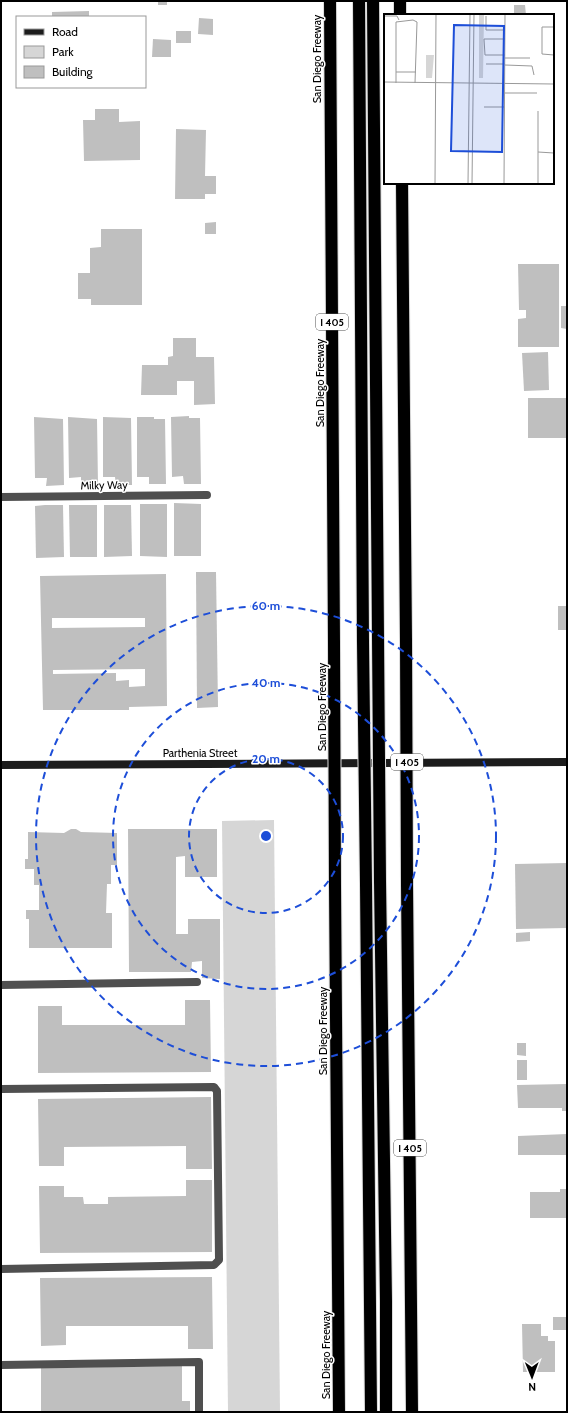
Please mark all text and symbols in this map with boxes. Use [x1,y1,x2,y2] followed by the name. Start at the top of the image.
[310,14,324,103] street label: San Diego Freeway
[384,14,554,184] inset map
[16,16,146,88] legend
[52,24,78,39] text: Road
[52,44,74,59] text: Park
[52,64,94,79] text: Building
[316,314,348,330] road number: I 405
[313,338,327,427] street label: San Diego Freeway
[80,478,128,492] street label: Milky Way
[252,598,280,613] text: 60 m
[315,662,329,751] street label: San Diego Freeway
[251,675,281,690] text: 40 m
[163,746,238,760] street label: Parthenia Street
[252,751,280,766] text: 20 m
[391,754,423,770] road number: I 405
[259,829,273,843] centre of rings
[316,986,330,1075] street label: San Diego Freeway
[394,1140,426,1156] road number: I 405
[319,1310,333,1399] street label: San Diego Freeway
[512,1357,552,1397] north arrow
[528,1380,536,1394] text: N

